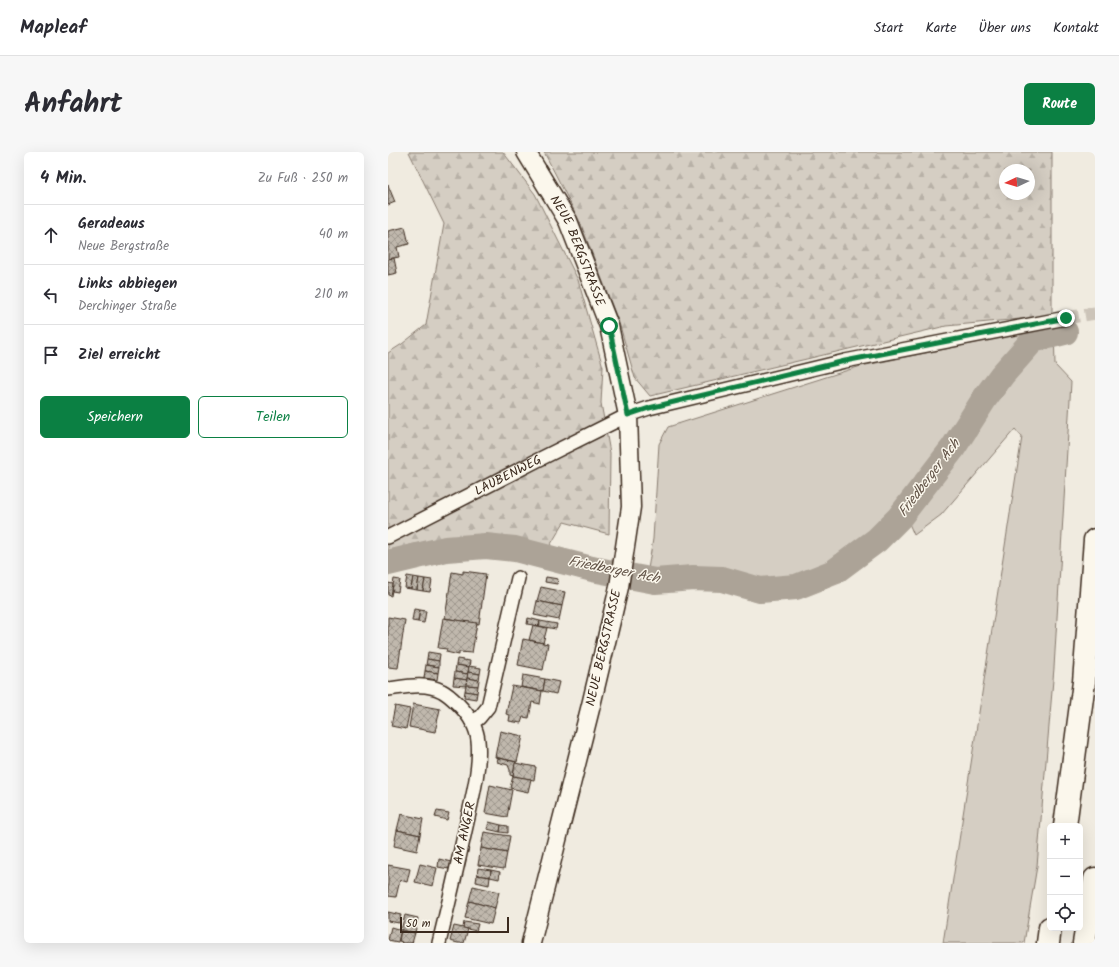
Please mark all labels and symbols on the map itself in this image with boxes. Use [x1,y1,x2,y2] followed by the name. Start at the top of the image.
[999,164,1035,200] north arrow
[544,191,611,310] street label: NEUE BERGSTRASSE
[1057,309,1075,327] route end
[600,317,618,335] route start
[892,433,966,521] water label: Friedberger Ach
[471,449,545,501] street label: LAUBENWEG
[567,550,663,590] water label: Friedberger Ach
[580,587,628,708] street label: NEUE BERGSTRASSE
[448,800,482,866] street label: AM ANGER
[400,915,509,934] scale bar

